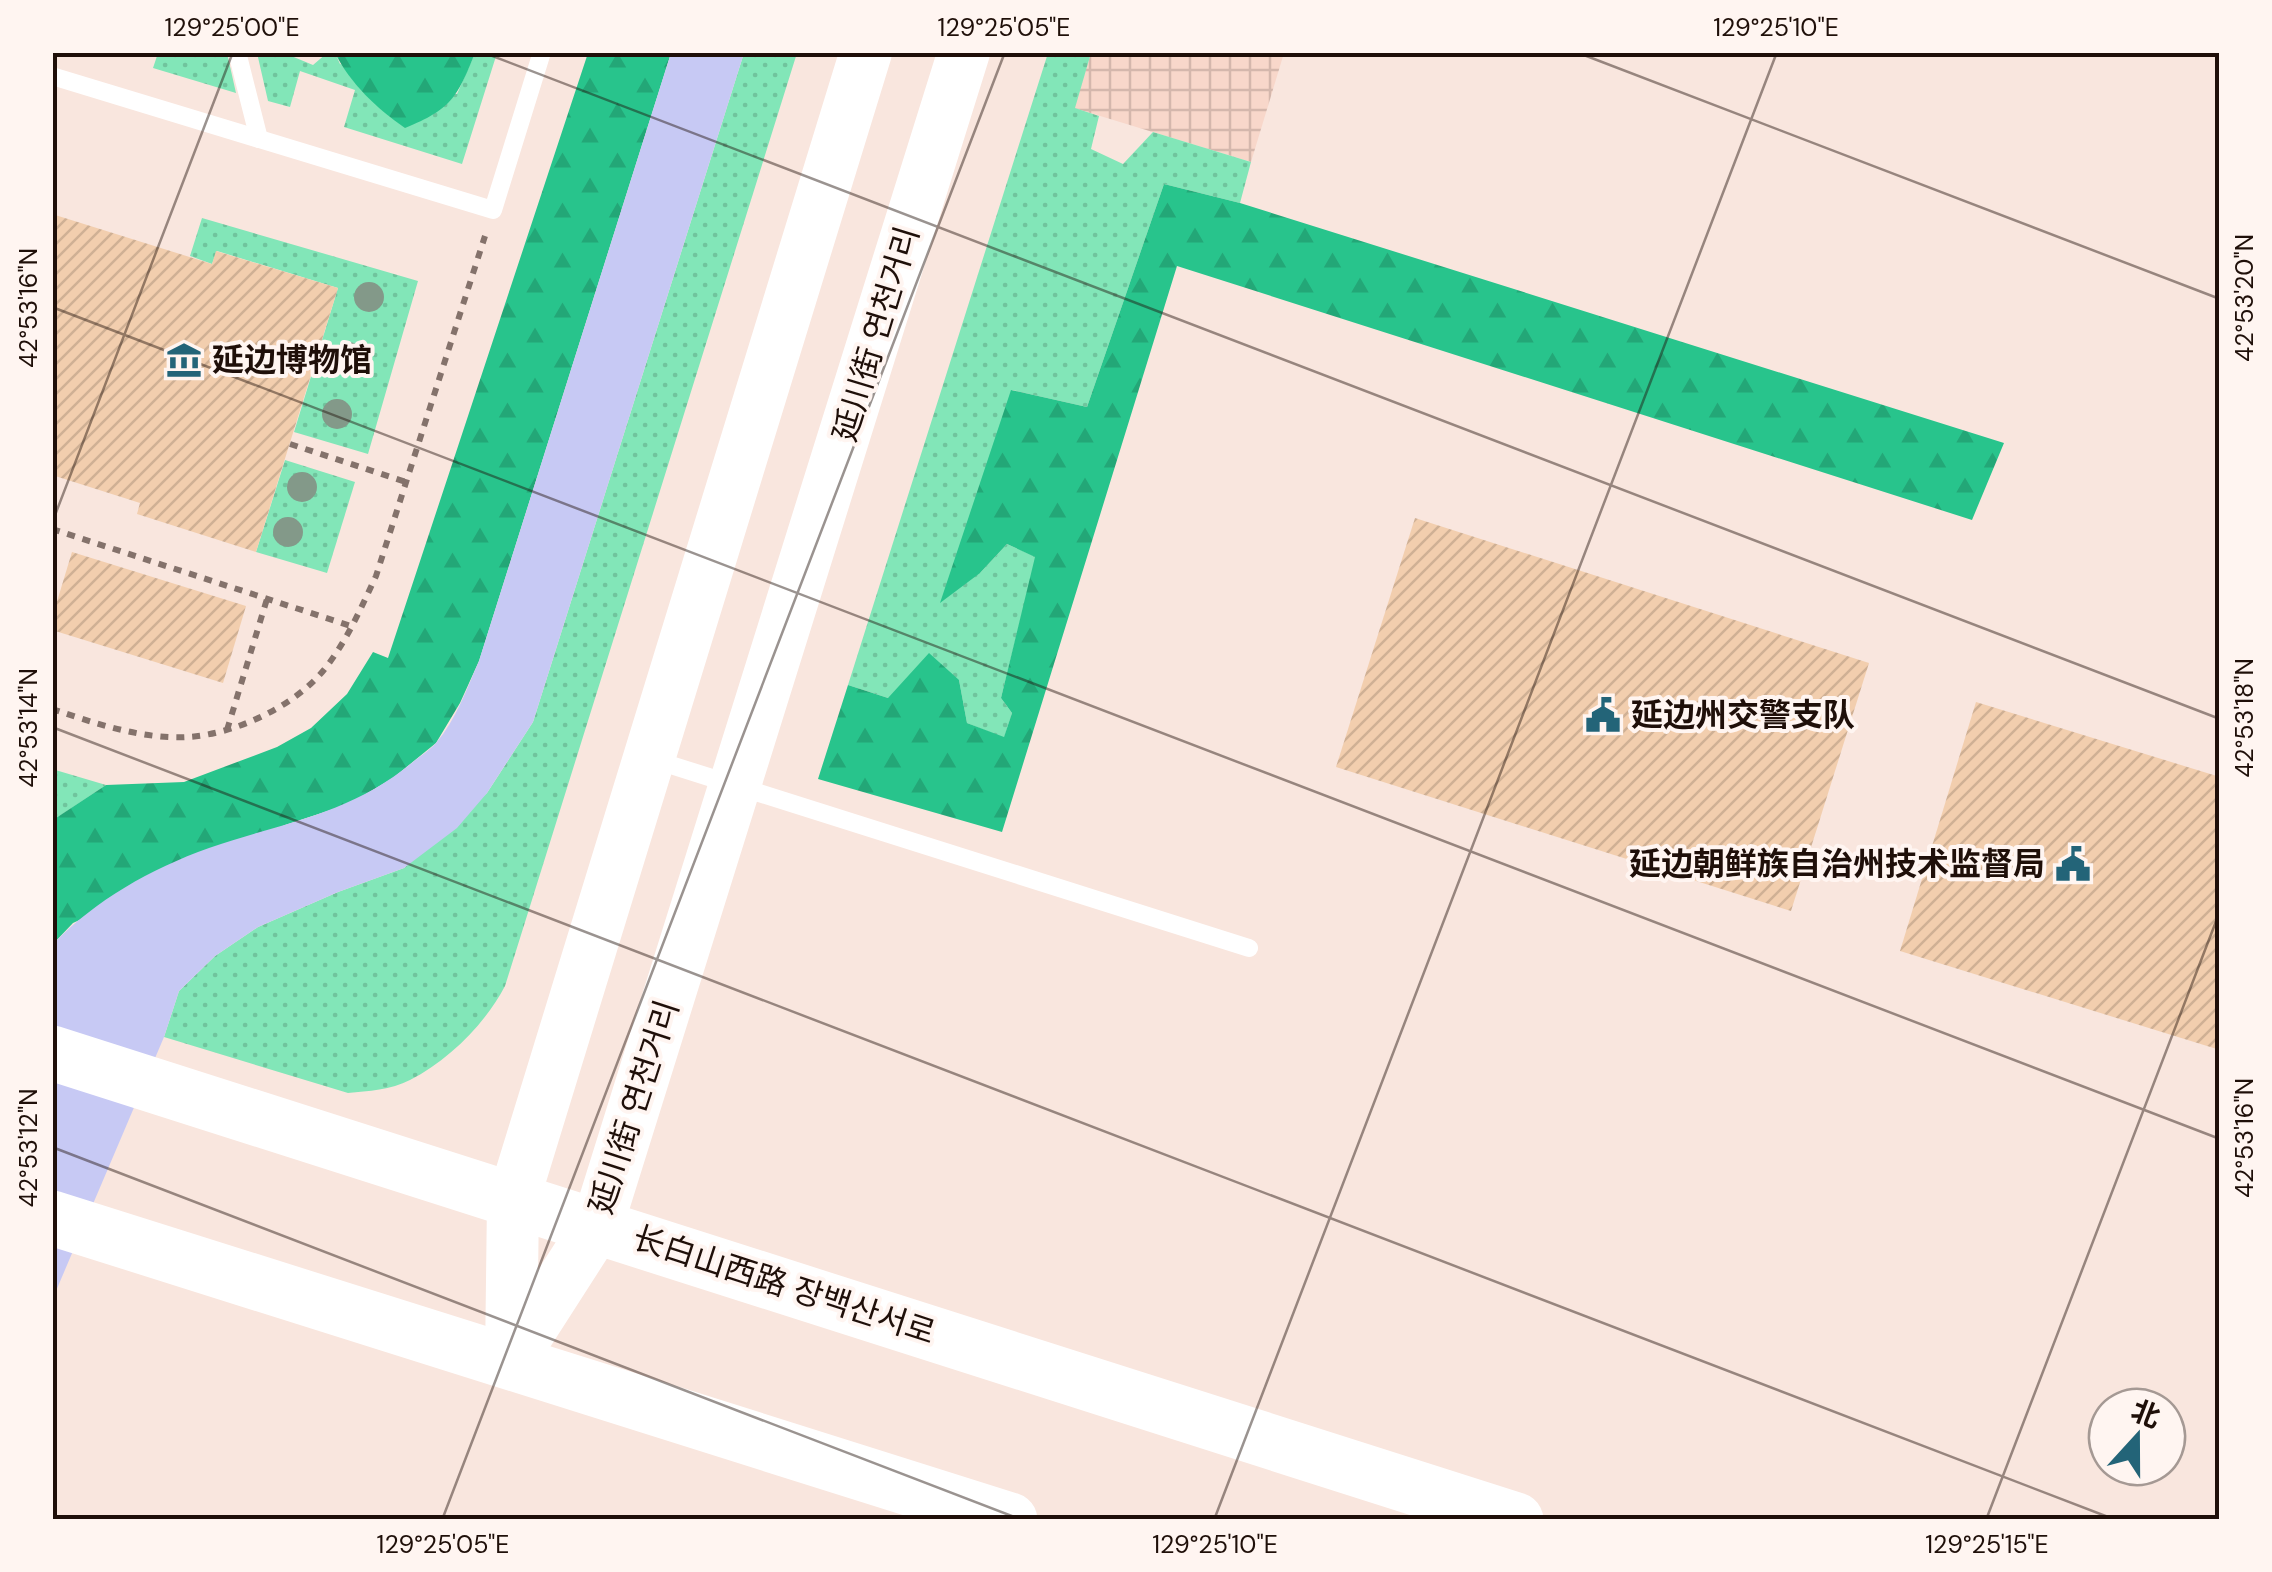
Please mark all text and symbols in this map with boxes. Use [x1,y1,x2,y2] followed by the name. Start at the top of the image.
[164,11,300,44] text: 129°25'00"E
[938,11,1070,44] text: 129°25'05"E
[1713,11,1839,44] text: 129°25'10"E
[823,222,929,446] street label: 延川街 연천거리
[2228,234,2261,362] text: 42°53'20"N
[12,248,45,368] text: 42°53'16"N
[212,339,372,381] place label: 延边博物馆
[165,341,203,379] museum icon: 延边博物馆
[2228,658,2261,778] text: 42°53'18"N
[12,668,45,788] text: 42°53'14"N
[1631,694,1855,736] place label: 延边州交警支队
[1584,696,1622,734] public building icon: 延边州交警支队
[1629,843,2045,885] place label: 延边朝鲜族自治州技术监督局
[2054,845,2092,883] public building icon: 延边朝鲜族自治州技术监督局
[580,995,688,1219] street label: 延川街 연천거리
[2228,1078,2261,1198] text: 42°53'16"N
[12,1089,45,1207] text: 42°53'12"N
[627,1216,941,1354] street label: 长白山西路 장백산서로
[2087,1387,2187,1487] north arrow
[2126,1392,2165,1436] text: 北
[377,1528,509,1561] text: 129°25'05"E
[1152,1528,1278,1561] text: 129°25'10"E
[1925,1528,2049,1561] text: 129°25'15"E

